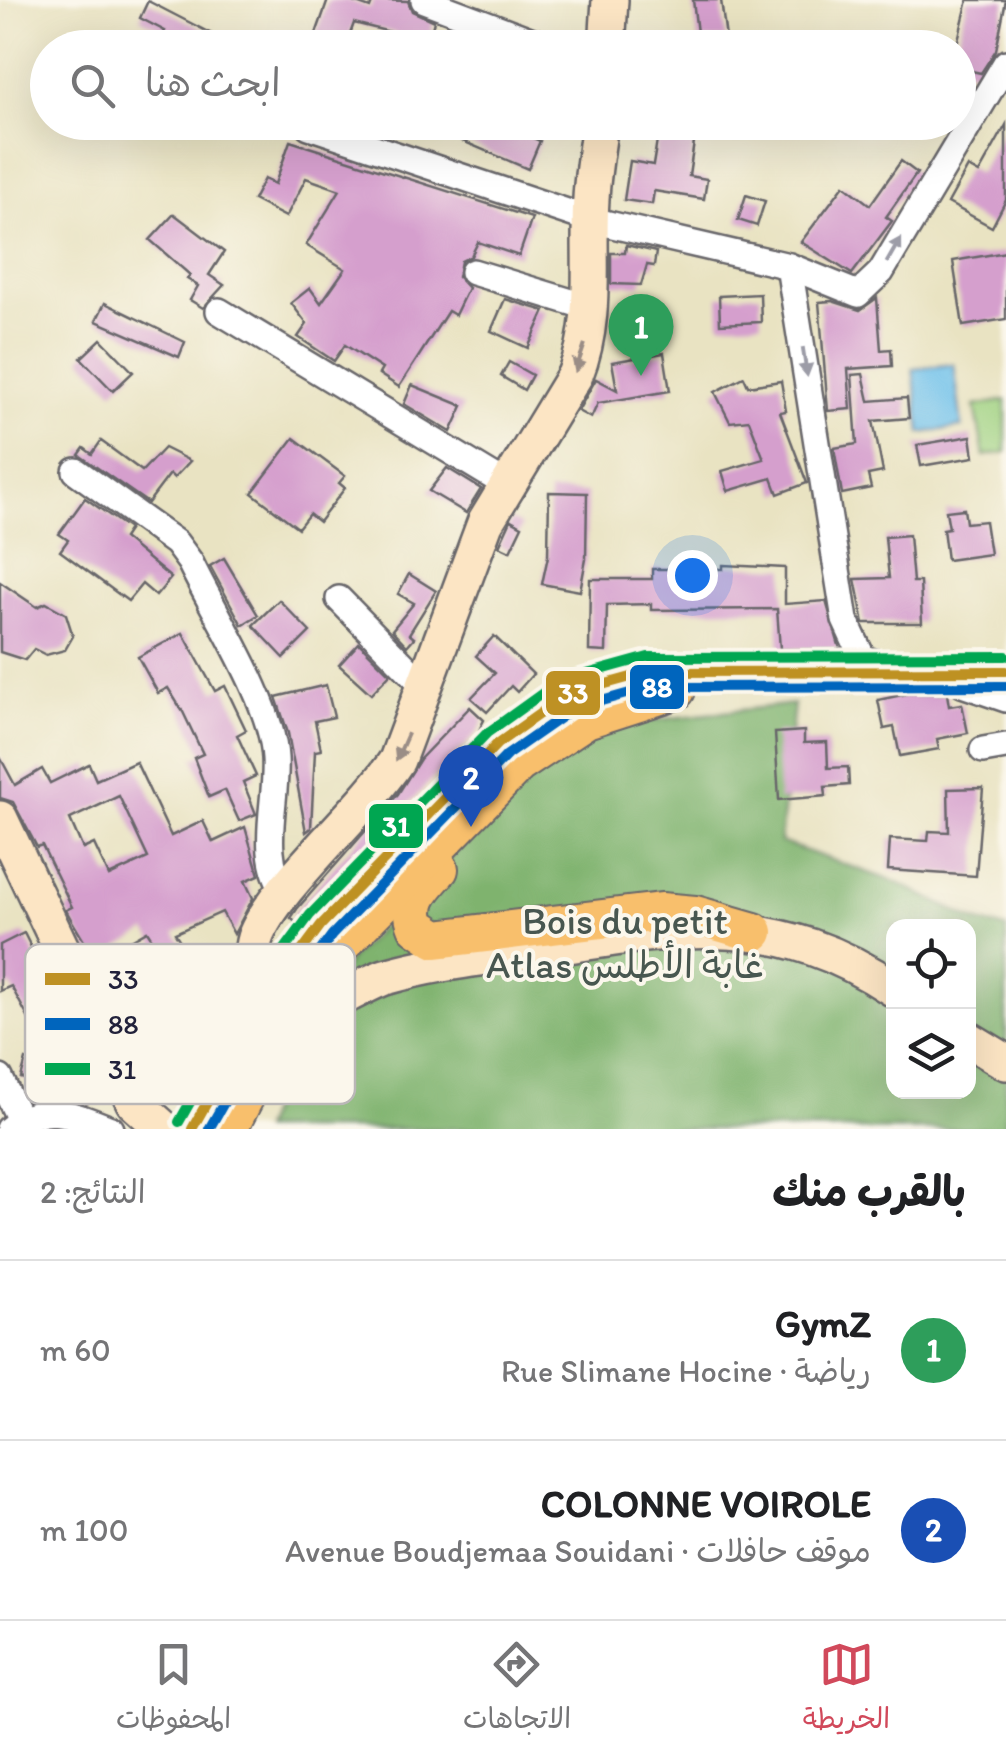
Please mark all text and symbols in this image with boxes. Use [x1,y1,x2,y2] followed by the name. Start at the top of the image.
[30,30,976,140] search box
[65,58,120,113] icon: search
[145,60,281,106] text: ابحث هنا
[885,236,902,264] one-way arrow
[608,294,674,376] pin: 1
[572,344,587,374] one-way arrow
[798,347,813,378] one-way arrow
[667,550,718,601] your location
[628,663,686,711] line badge: 88
[544,669,602,717] line badge: 33
[642,670,672,704] text: 88
[558,676,588,710] text: 33
[394,732,410,762] one-way arrow
[438,744,504,827] pin: 2
[367,802,425,850] line badge: 31
[382,809,410,843] text: 31
[486,898,764,988] park label: Bois du petit Atlas غابة الأطلس
[886,919,976,1099] map controls
[886,919,976,1009] button: locate
[25,944,355,1104] legend
[108,962,139,996] text: 33
[108,1007,139,1041] text: 88
[886,1009,976,1099] button: layers
[108,1052,136,1086] text: 31
[772,1166,966,1217] text: بالقرب منك
[40,1173,146,1211] text: النتائج: 2
[775,1301,871,1347] text: GymZ
[40,1331,111,1369] text: 60 m
[926,1331,941,1369] text: 1
[501,1352,871,1390] text: رياضة · Rue Slimane Hocine
[541,1481,871,1527] text: COLONNE VOIROLE
[40,1511,128,1549] text: 100 m
[925,1511,942,1549] text: 2
[285,1532,871,1570] text: موقف حافلات · Avenue Boudjemaa Souidani
[116,1637,231,1743] tab: المحفوظات
[463,1637,571,1743] tab: الاتجاهات
[803,1637,890,1743] tab: الخريطة

